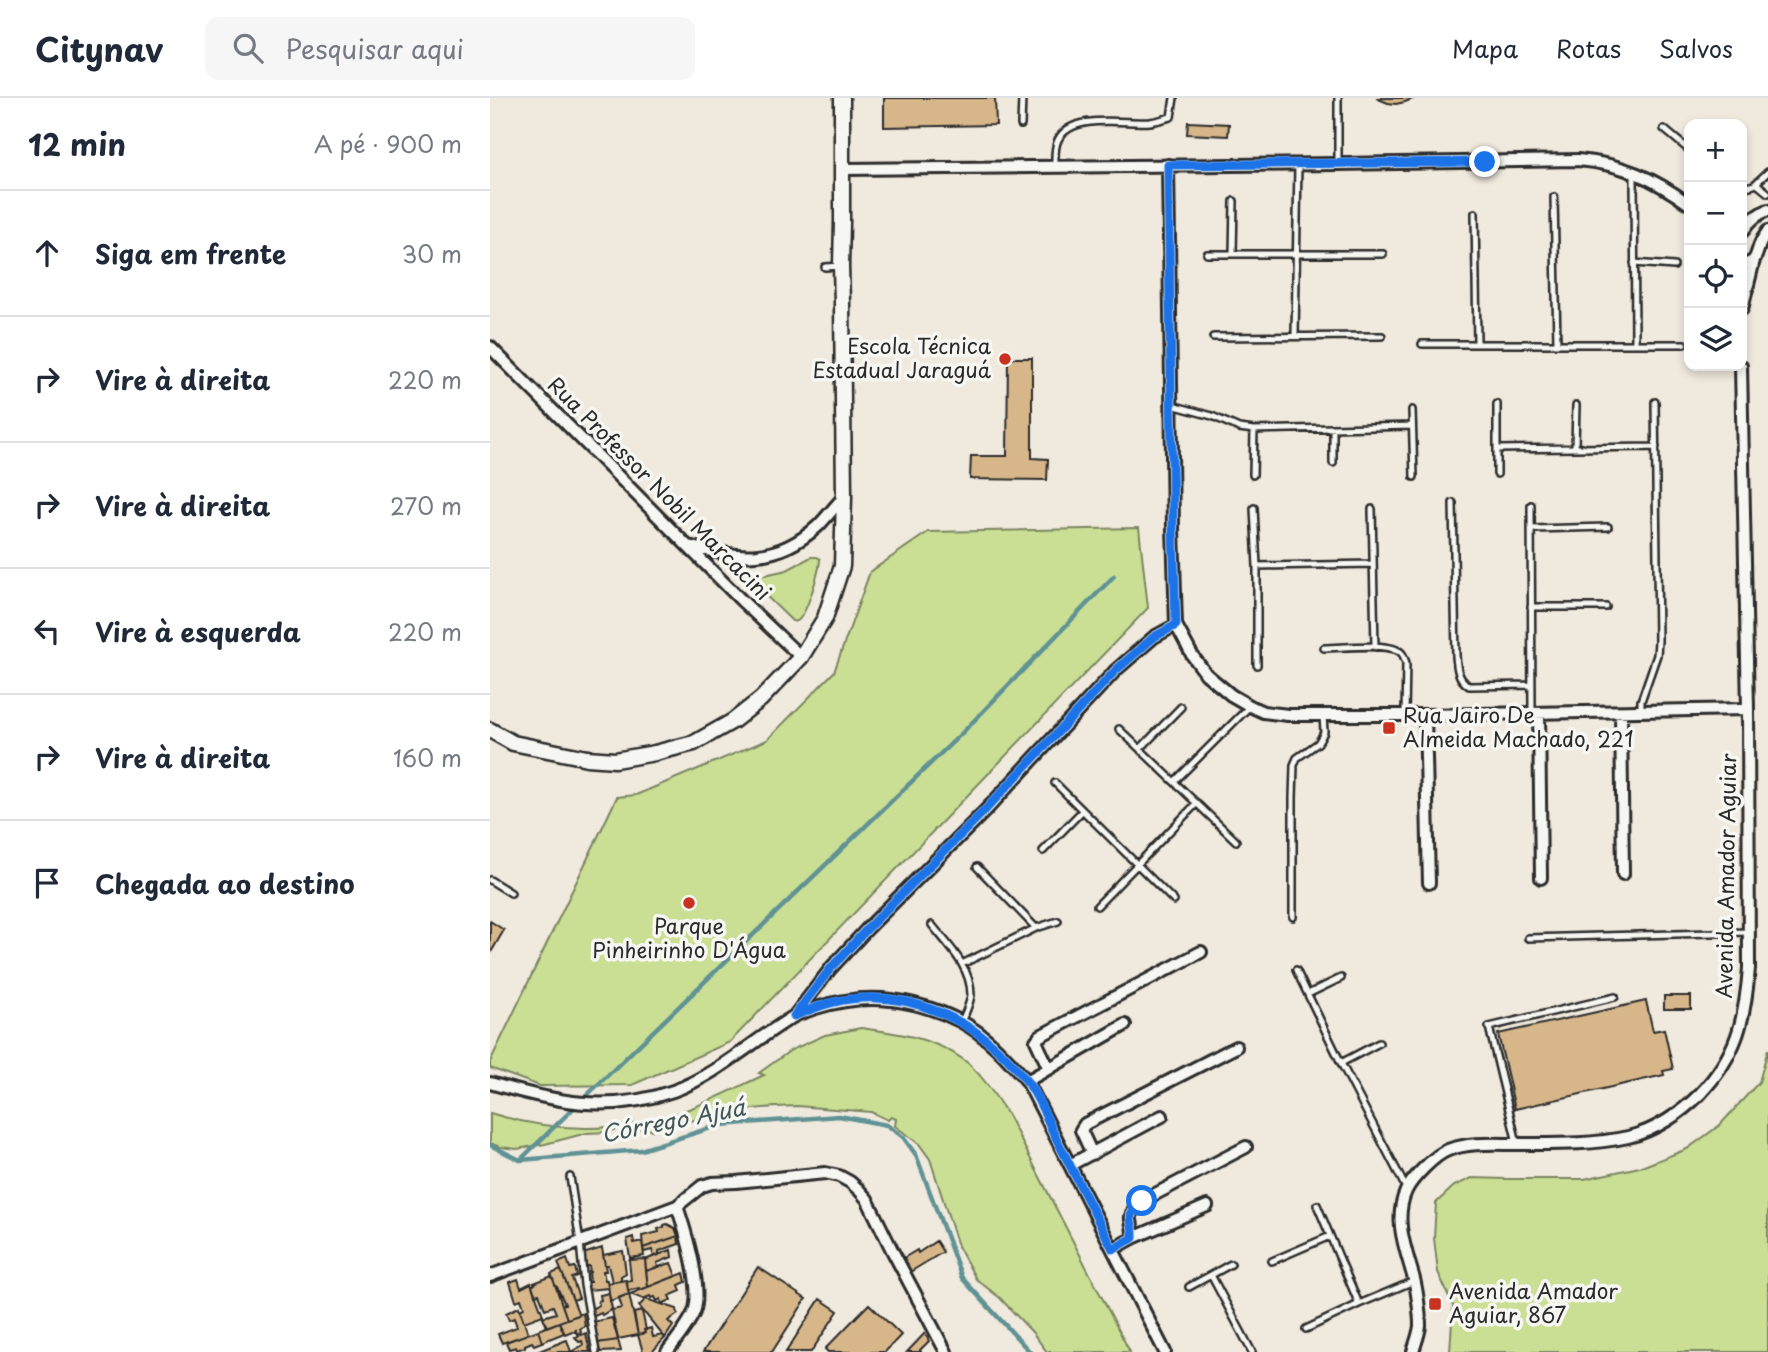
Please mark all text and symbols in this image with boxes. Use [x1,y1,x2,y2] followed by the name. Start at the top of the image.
[205,17,695,80] search box
[35,23,163,73] text: Citynav
[229,29,267,67] icon: search
[285,29,464,68] text: Pesquisar aqui
[1452,30,1518,66] text: Mapa
[1556,30,1621,66] text: Rotas
[1659,30,1733,66] text: Salvos
[1684,119,1747,371] map controls
[1684,119,1747,182] button: +
[28,121,126,166] text: 12 min
[314,126,462,161] text: A pé · 900 m
[1469,146,1500,177] route end
[1684,182,1747,245] button: −
[28,234,66,272] icon: ahead
[95,234,286,273] text: Siga em frente
[401,236,462,271] text: 30 m
[1684,245,1747,308] button: locate
[1684,308,1747,371] button: layers
[812,329,992,385] place label: Escola Técnica Estadual Jaraguá
[997,351,1013,367] marker: Escola Técnica Estadual Jaraguá
[28,360,66,398] icon: right
[95,360,270,399] text: Vire à direita
[388,362,462,397] text: 220 m
[541,368,780,607] street label: Rua Professor Nobil Marcacini
[28,486,66,524] icon: right
[95,486,270,525] text: Vire à direita
[390,488,462,523] text: 270 m
[28,612,66,650] icon: left
[95,612,301,651] text: Vire à esquerda
[388,614,462,649] text: 220 m
[1403,698,1634,754] place label: Rua Jairo De Almeida Machado, 221
[1381,720,1397,736] marker: Rua Jairo De Almeida Machado, 221
[28,738,66,776] icon: right
[95,738,270,777] text: Vire à direita
[393,740,462,775] text: 160 m
[1707,753,1743,999] street label: Avenida Amador Aguiar
[28,864,66,902] icon: arrive
[95,864,354,903] text: Chegada ao destino
[681,895,697,911] marker: Parque Pinheirinho D'Água
[592,909,786,965] place label: Parque Pinheirinho D'Água
[598,1088,749,1151] water label: Córrego Ajuá
[1126,1185,1157,1216] route start
[1449,1274,1618,1330] place label: Avenida Amador Aguiar, 867
[1427,1296,1443,1312] marker: Avenida Amador Aguiar, 867

